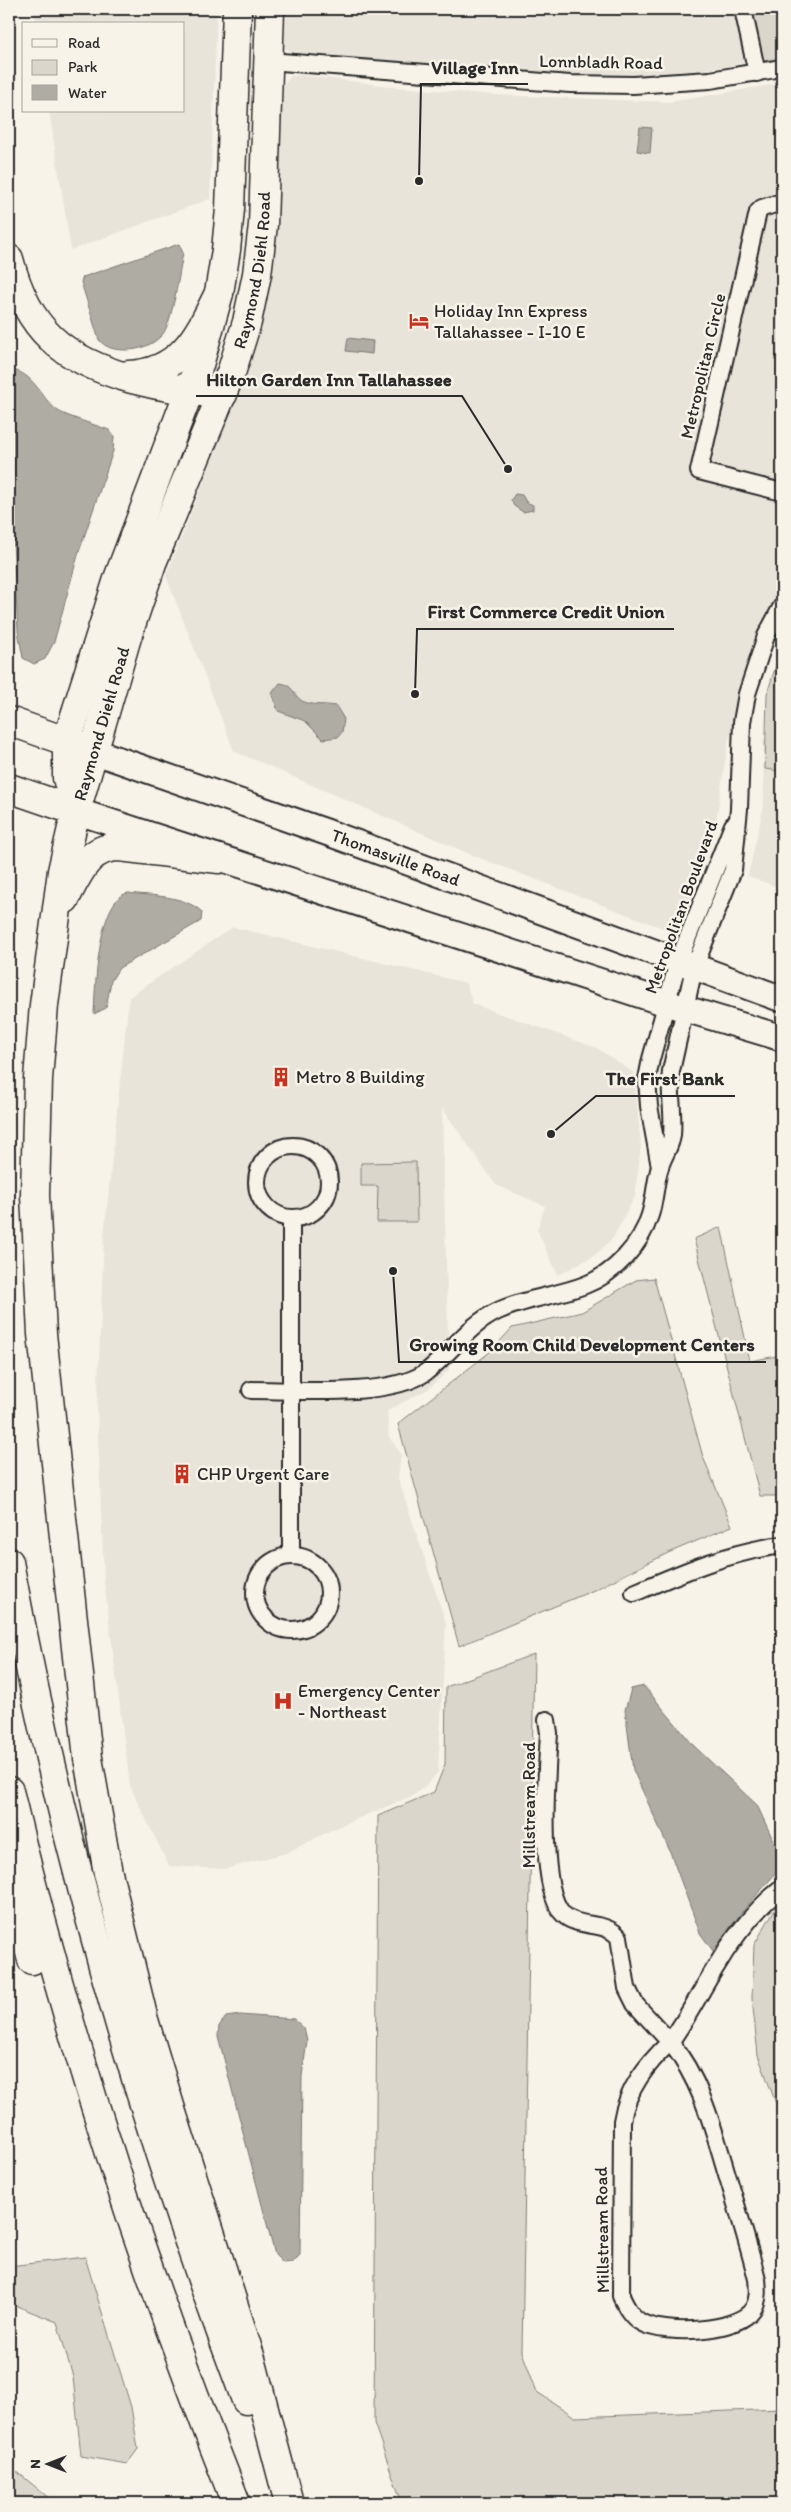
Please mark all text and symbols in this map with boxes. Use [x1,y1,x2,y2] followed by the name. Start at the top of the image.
[22,22,185,112] legend
[68,34,101,52] text: Road
[421,50,528,84] callout: Village Inn
[539,50,663,74] street label: Lonnbladh Road
[431,56,520,79] text: Village Inn
[68,58,98,76] text: Park
[68,84,107,102] text: Water
[228,191,275,351] street label: Raymond Diehl Road
[676,291,730,441] street label: Metropolitan Circle
[434,300,587,343] place label: Holiday Inn Express Tallahassee - I-10 E
[408,310,430,332] hotel icon: Holiday Inn Express Tallahassee - I-10 E
[196,362,462,396] callout: Hilton Garden Inn Tallahassee
[206,368,452,391] text: Hilton Garden Inn Tallahassee
[417,595,674,629] callout: First Commerce Credit Union
[427,600,665,623] text: First Commerce Credit Union
[69,644,135,803] street label: Raymond Diehl Road
[639,817,723,997] street label: Metropolitan Boulevard
[328,824,463,891] street label: Thomasville Road
[596,1062,735,1096] callout: The First Bank
[270,1066,292,1088] building icon: Metro 8 Building
[296,1066,425,1088] place label: Metro 8 Building
[605,1067,724,1090] text: The First Bank
[399,1328,766,1362] callout: Growing Room Child Development Centers
[409,1333,755,1356] text: Growing Room Child Development Centers
[171,1463,193,1485] building icon: CHP Urgent Care
[197,1463,329,1485] place label: CHP Urgent Care
[298,1680,441,1723] place label: Emergency Center - Northeast
[272,1690,294,1712] hospital icon: Emergency Center - Northeast
[518,1742,540,1868] street label: Millstream Road
[590,2167,614,2293] street label: Millstream Road
[22,2440,72,2490] north arrow
[27,2459,44,2469] text: N

